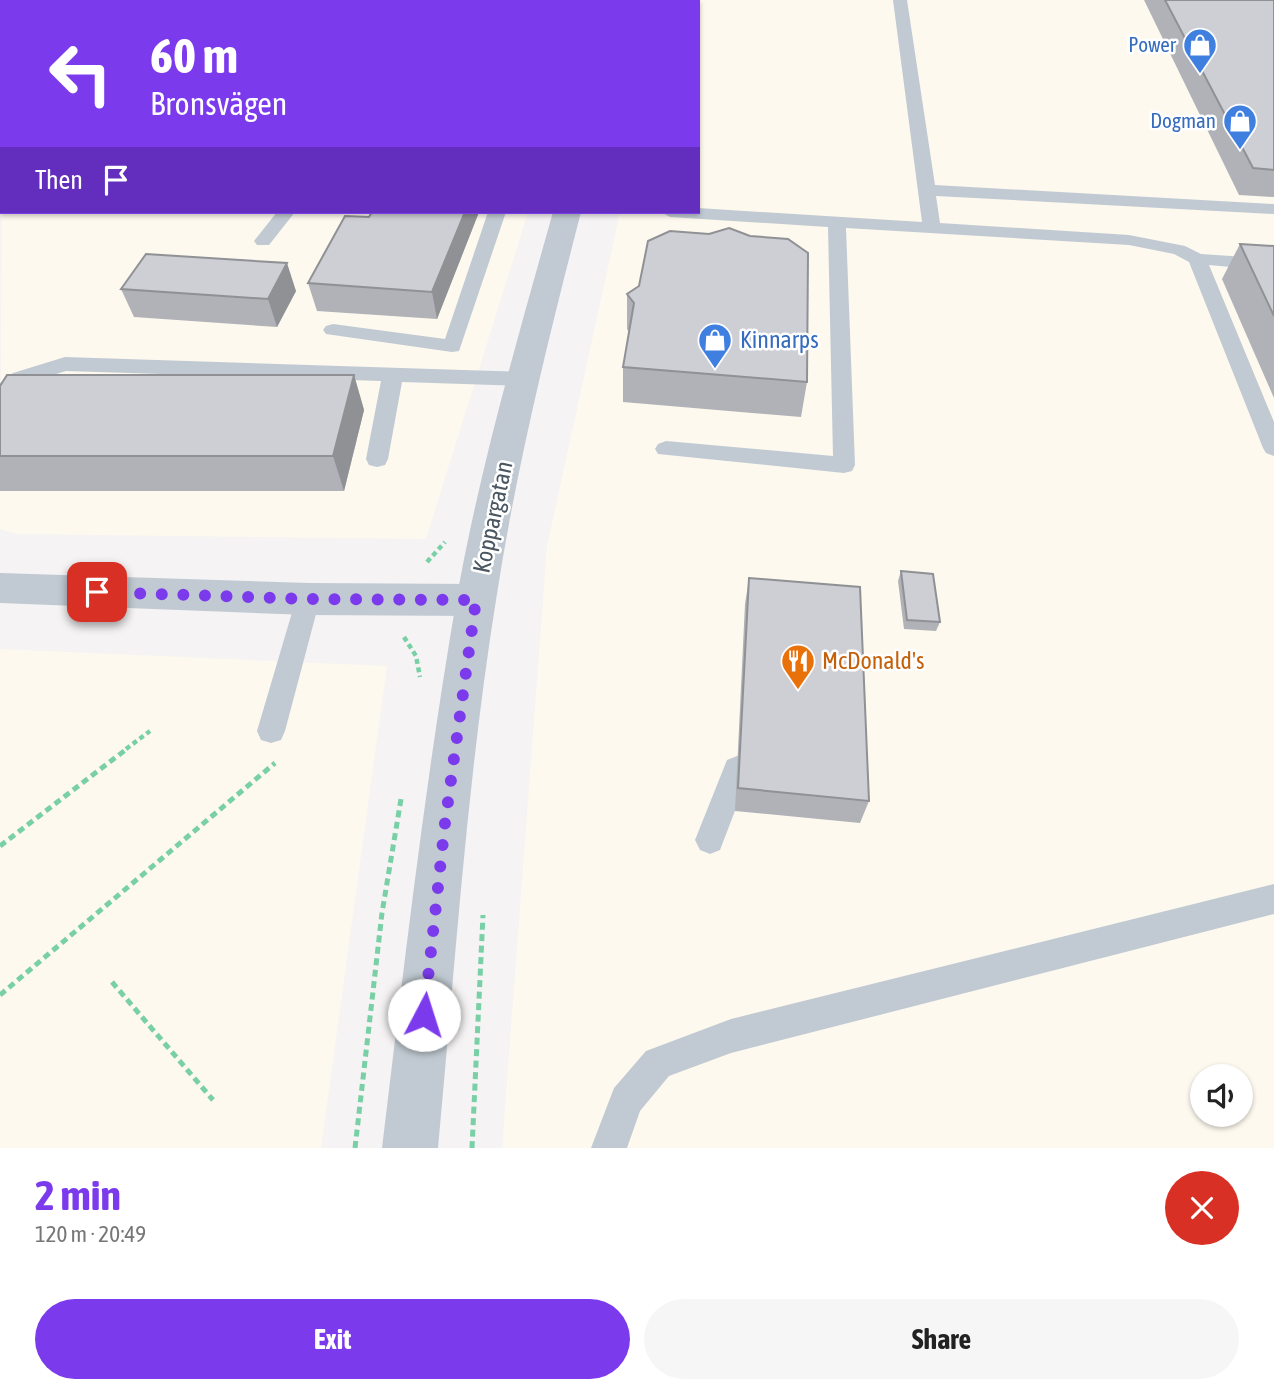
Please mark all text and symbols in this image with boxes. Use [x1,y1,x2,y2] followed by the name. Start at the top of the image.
[1181,26,1219,75] shop icon: Power
[150,27,238,83] text: 60 m
[35,28,126,119] icon: left
[1128,32,1177,56] place label: Power
[150,85,287,122] text: Bronsvägen
[1221,102,1259,151] shop icon: Dogman
[1150,108,1216,132] place label: Dogman
[97,161,135,199] icon: arrive
[35,165,83,195] text: Then
[696,321,734,370] shop icon: Kinnarps
[740,326,819,353] place label: Kinnarps
[468,459,518,575] street label: Koppargatan
[67,562,127,622] pin
[78,573,116,611] icon: arrive
[779,642,817,691] restaurant icon: McDonald's
[822,647,924,674] place label: McDonald's
[387,978,461,1052] position arrow
[1190,1064,1253,1127] map controls
[1190,1064,1253,1127] button: sound
[35,1171,121,1219] text: 2 min
[1165,1171,1239,1245] button: close
[35,1221,146,1247] text: 120 m · 20:49
[35,1299,630,1379] button: Exit
[644,1299,1239,1379] button: Share

